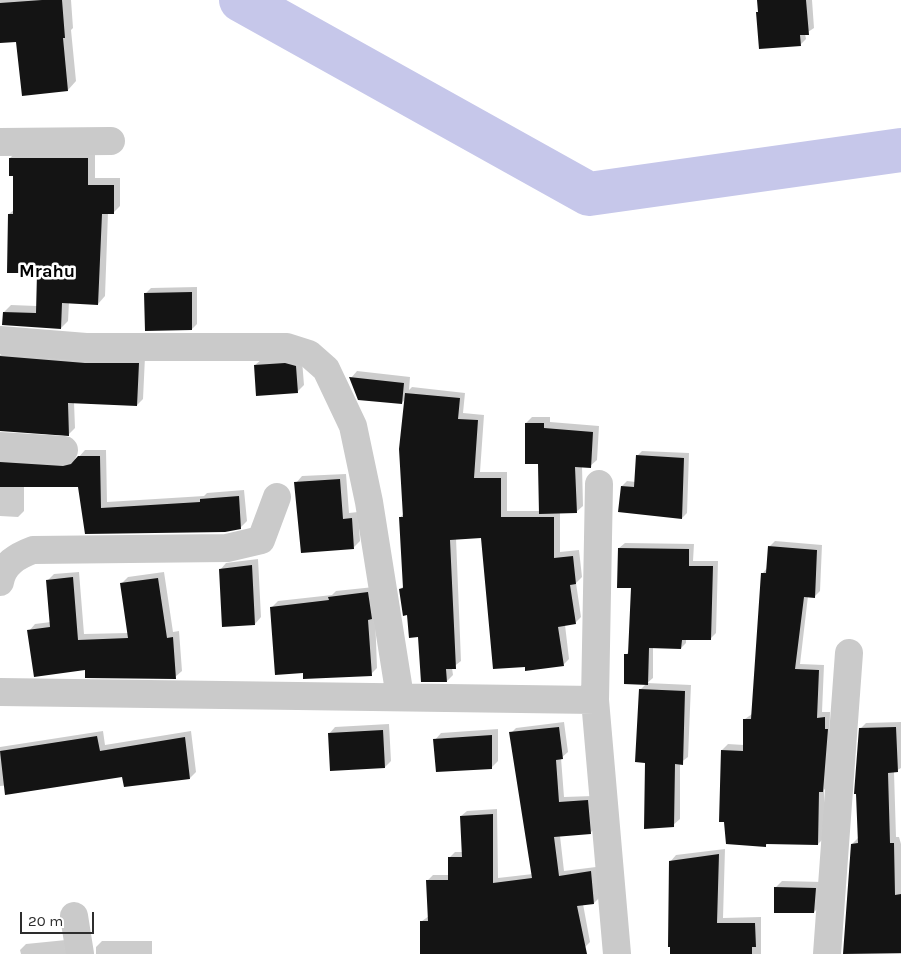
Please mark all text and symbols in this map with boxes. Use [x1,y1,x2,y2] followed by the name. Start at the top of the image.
[19,261,75,283] district label: Mrahu
[22,902,96,934] scale bar
[28,912,63,930] text: 20 m

